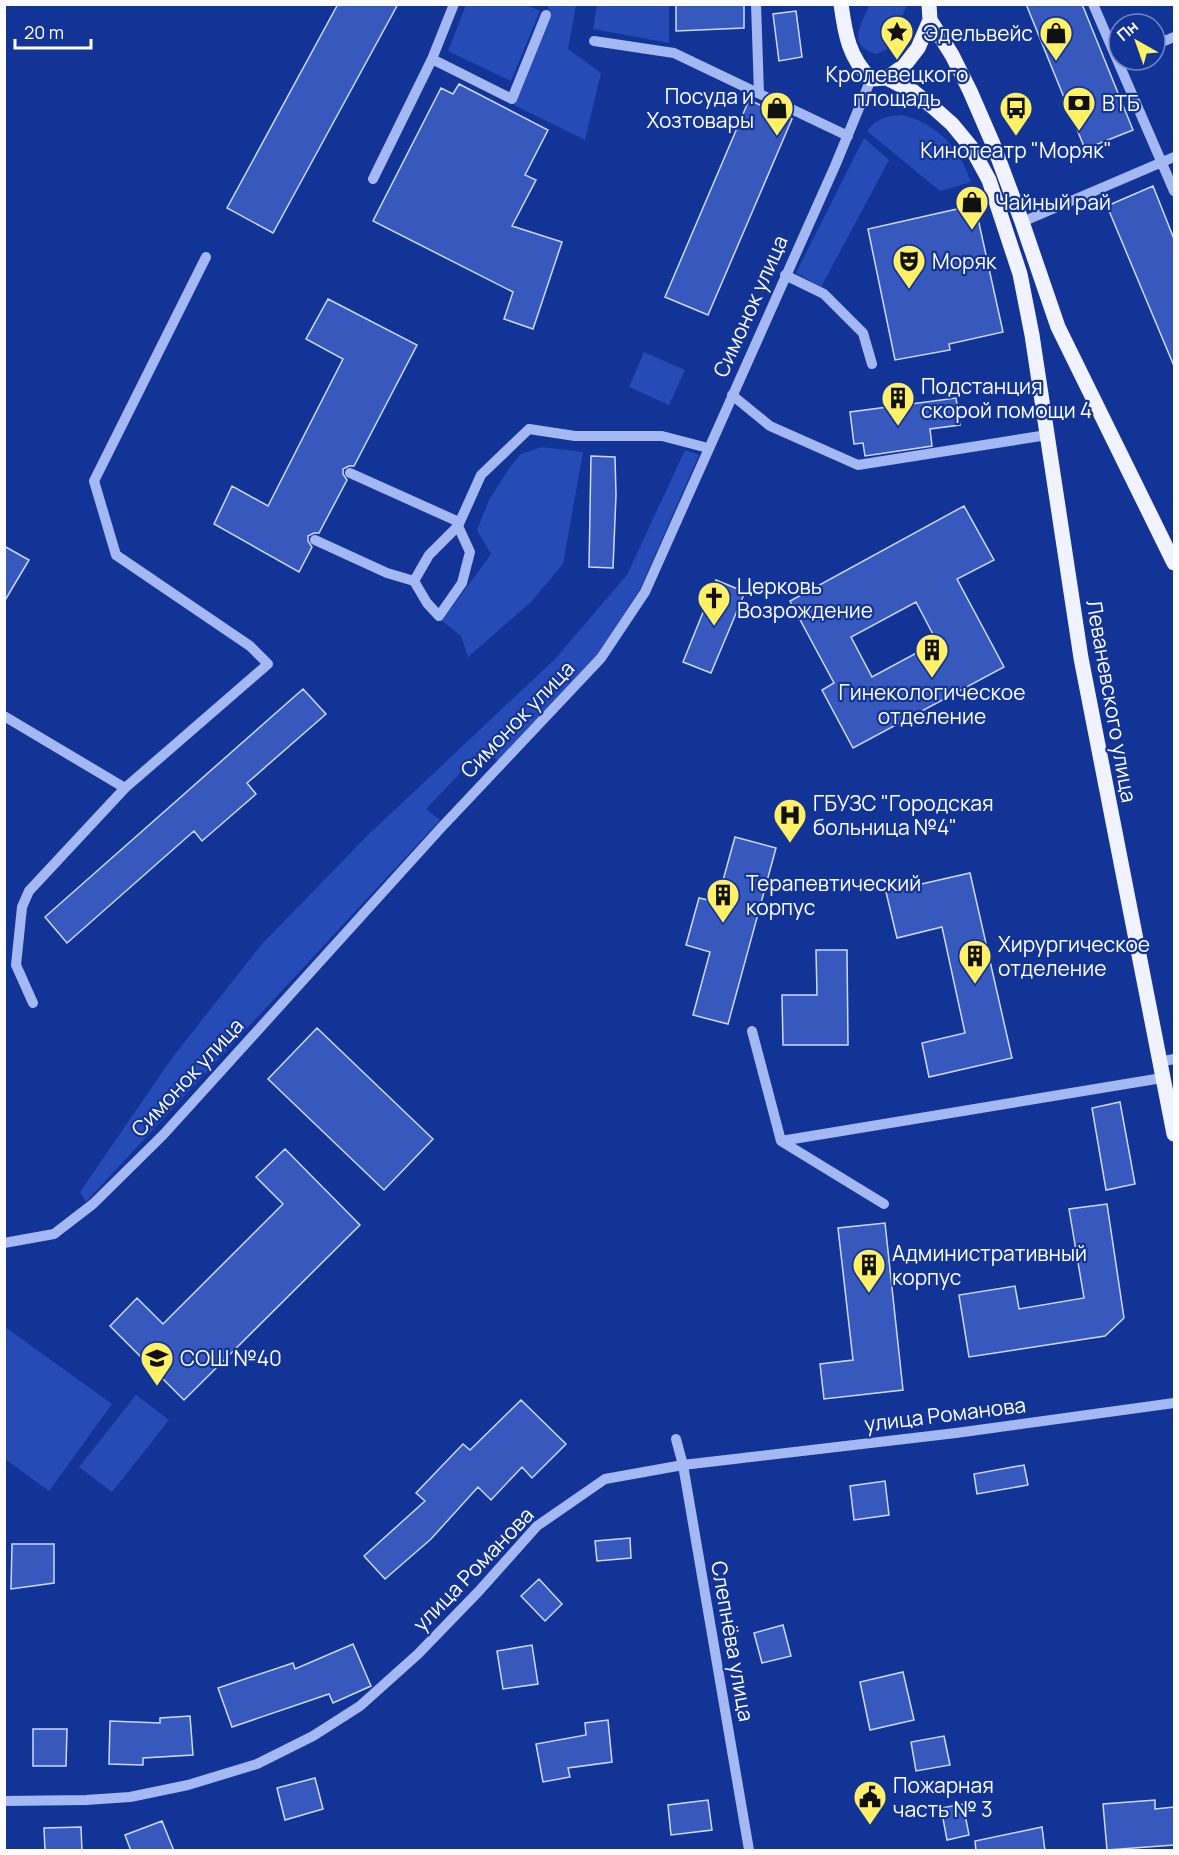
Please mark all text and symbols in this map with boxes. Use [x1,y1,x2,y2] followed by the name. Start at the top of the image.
[15,12,92,50] scale bar
[1107,12,1167,72] north arrow
[879,14,915,61] place icon: Кролевецкого площадь
[1038,15,1074,62] shop icon: Эдельвейс
[1112,15,1143,46] text: Пн
[923,19,1033,47] place label: Эдельвейс
[24,20,64,44] text: 20 m
[826,60,968,112] place label: Кролевецкого площадь
[647,82,754,134] place label: Посуда и Хозтовары
[1061,85,1097,132] bank icon: ВТБ
[1102,89,1140,117] place label: ВТБ
[759,90,795,137] shop icon: Посуда и Хозтовары
[998,90,1034,137] bus stop icon: Кинотеатр "Моряк"
[920,136,1112,164] place label: Кинотеатр "Моряк"
[954,184,990,231] shop icon: Чайный рай
[995,188,1111,216] place label: Чайный рай
[706,231,794,381] street label: Симонок улица
[891,243,927,290] theatre icon: Моряк
[932,247,997,275] place label: Моряк
[921,372,1092,424] place label: Подстанция скорой помощи 4
[880,380,916,427] building icon: Подстанция скорой помощи 4
[737,572,873,624] place label: Церковь Возрождение
[696,580,732,627] church icon: Церковь Возрождение
[1080,597,1144,805] street label: Леваневского улица
[914,632,950,679] building icon: Гинекологическое отделение
[454,654,580,784] street label: Симонок улица
[839,678,1025,730] place label: Гинекологическое отделение
[813,789,994,841] place label: ГБУЗС "Городская больница №4"
[772,797,808,844] hospital icon: ГБУЗС "Городская больница №4"
[746,869,921,921] place label: Терапевтический корпус
[705,877,741,924] building icon: Терапевтический корпус
[998,930,1150,982] place label: Хирургическое отделение
[957,938,993,985] building icon: Хирургическое отделение
[125,1012,249,1142] street label: Симонок улица
[892,1239,1087,1291] place label: Административный корпус
[851,1247,887,1294] building icon: Административный корпус
[139,1340,175,1387] school or university icon: СОШ №40
[180,1344,282,1372] place label: СОШ №40
[863,1390,1027,1438] street label: улица Романова
[406,1501,540,1637] street label: улица Романова
[705,1559,761,1723] street label: Слепнёва улица
[893,1771,994,1823] place label: Пожарная часть № 3
[852,1779,888,1826] public building icon: Пожарная часть № 3

